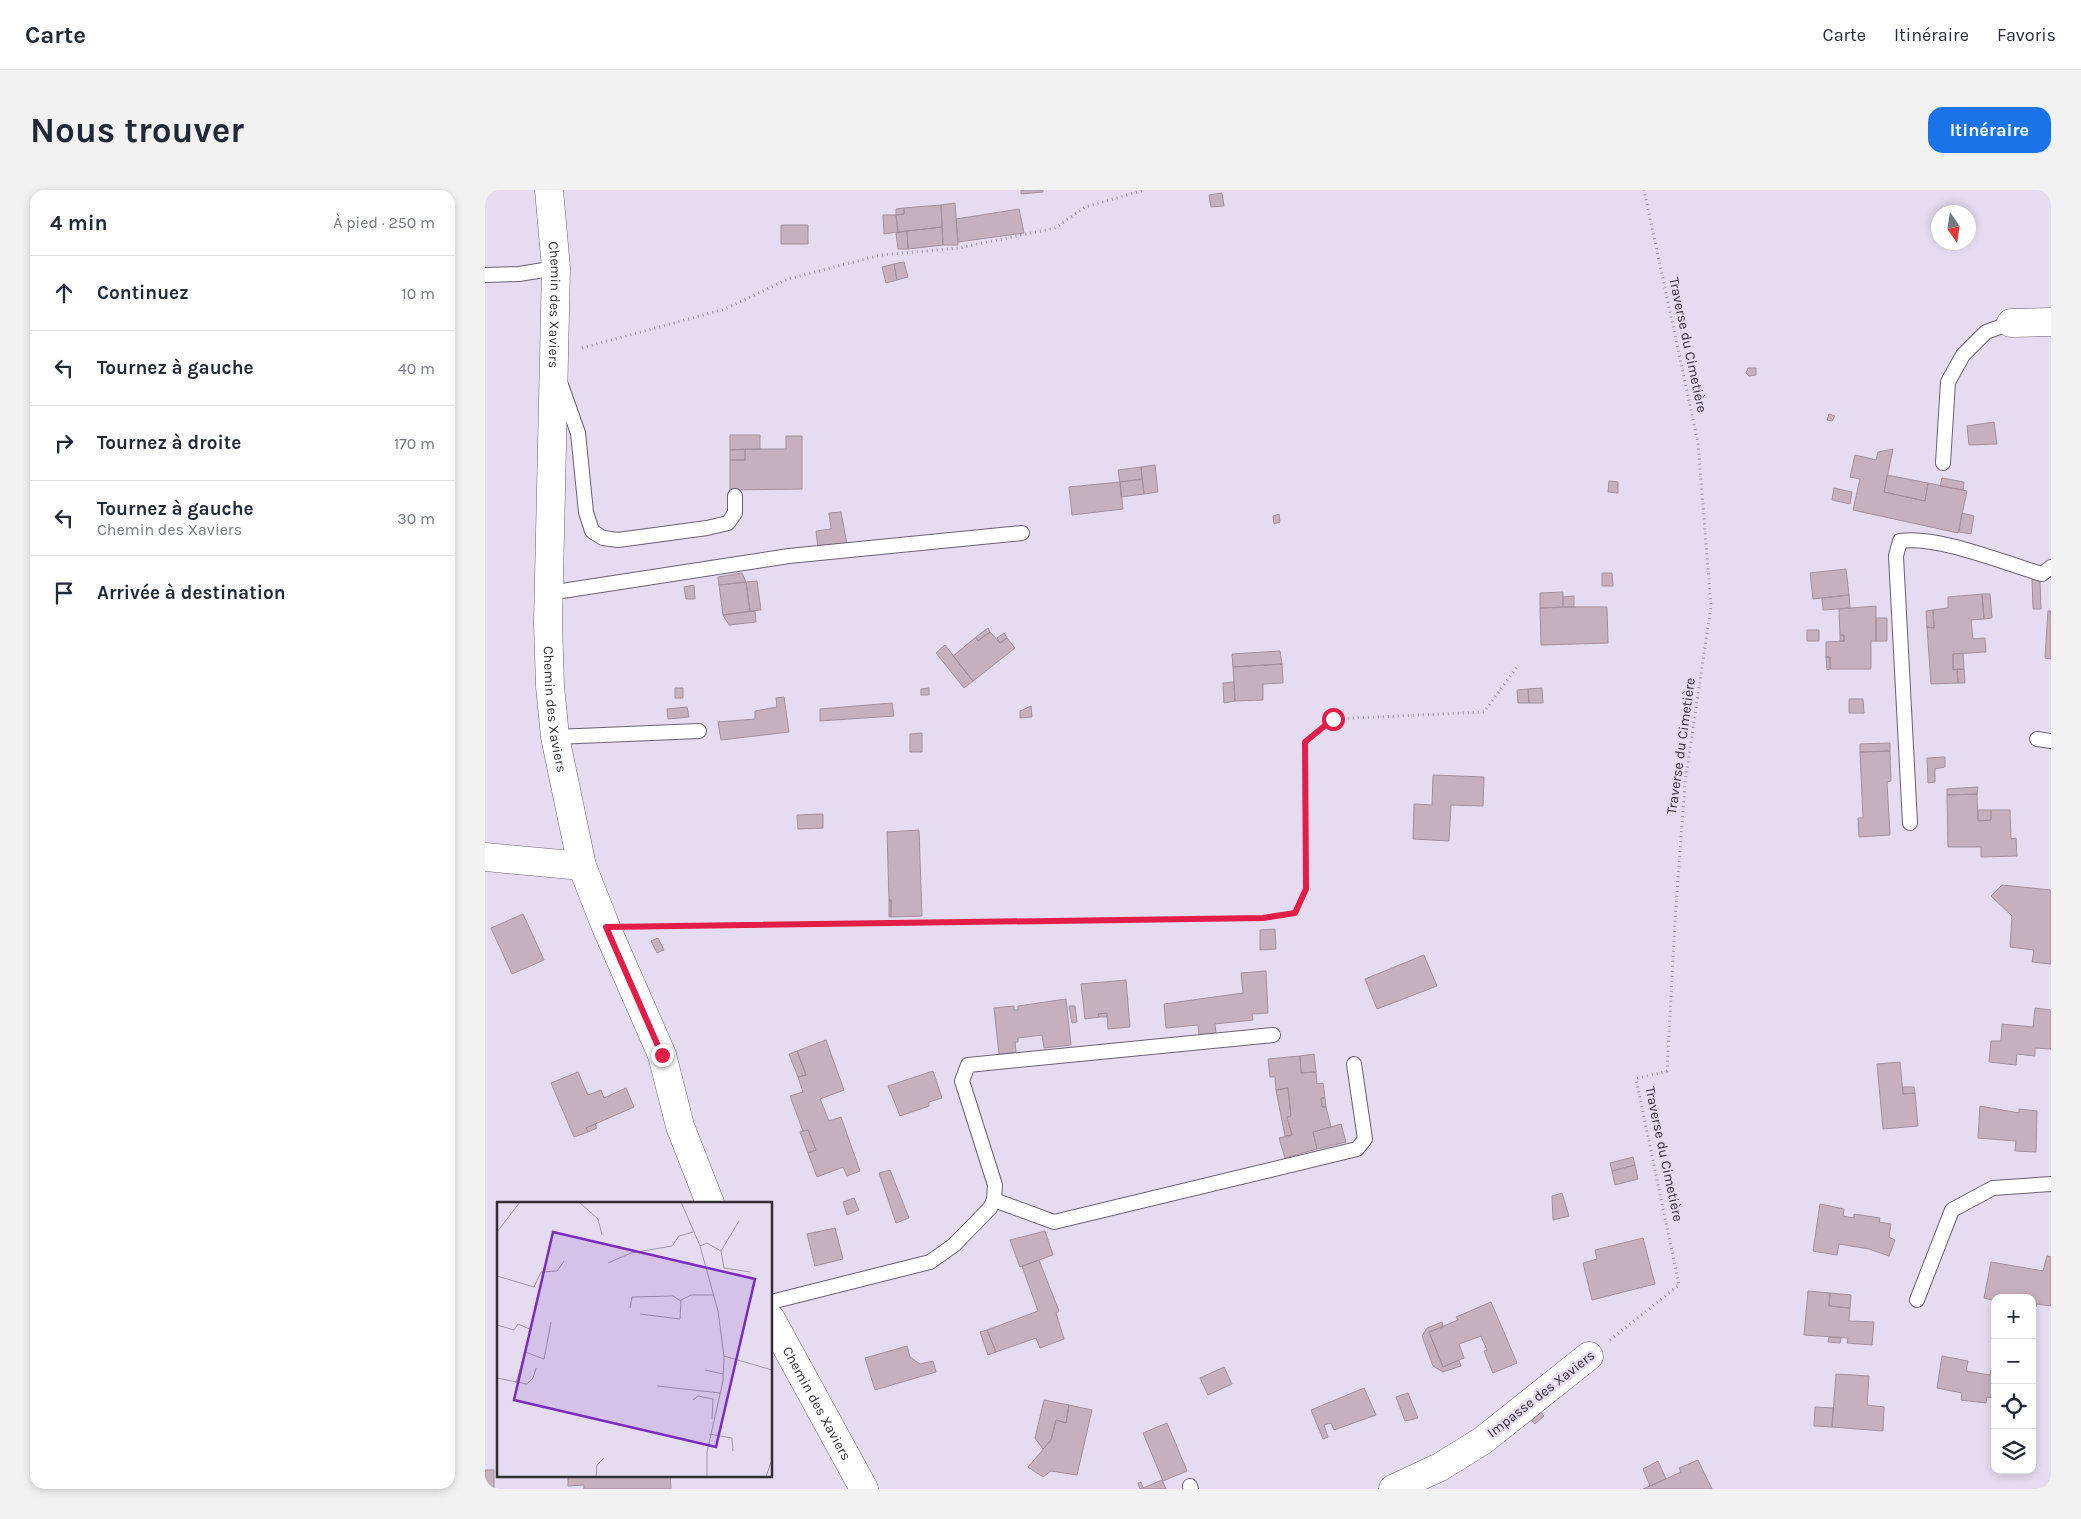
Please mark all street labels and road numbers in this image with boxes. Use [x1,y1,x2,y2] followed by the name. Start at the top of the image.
[545,240,565,368] street label: Chemin des Xaviers
[1665,276,1711,414] street label: Traverse du Cimetière
[540,646,571,774] street label: Chemin des Xaviers
[1663,677,1699,815] street label: Traverse du Cimetière
[1641,1085,1687,1223] street label: Traverse du Cimetière
[779,1343,855,1463] street label: Chemin des Xaviers
[1484,1347,1598,1441] street label: Impasse des Xaviers

